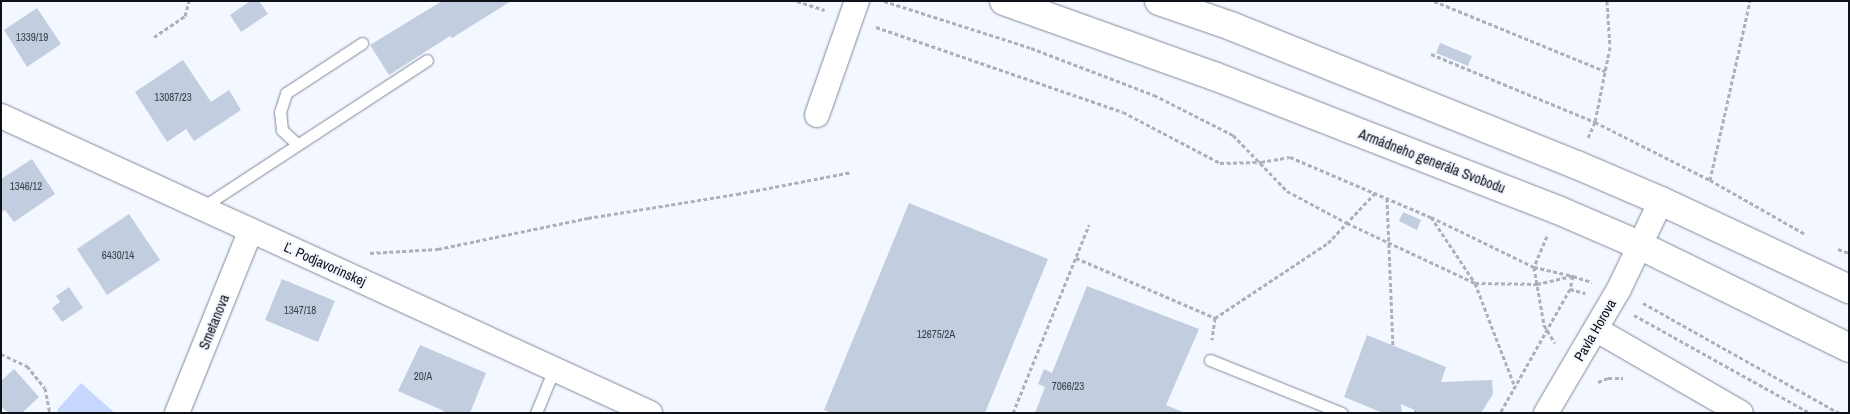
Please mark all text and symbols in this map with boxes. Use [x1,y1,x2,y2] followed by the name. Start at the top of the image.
[16,30,48,44] house number: 1339/19
[154,90,192,104] house number: 13087/23
[1356,125,1508,197] street label: Armádneho generála Svobodu
[10,179,42,193] house number: 1346/12
[281,238,369,290] street label: Ľ. Podjavorinskej
[102,248,134,262] house number: 6430/14
[195,292,233,352] street label: Smetanova
[1570,296,1620,364] street label: Pavla Horova
[284,303,316,317] house number: 1347/18
[917,327,955,341] house number: 12675/2A
[414,369,432,383] house number: 20/A
[1052,379,1084,393] house number: 7066/23

